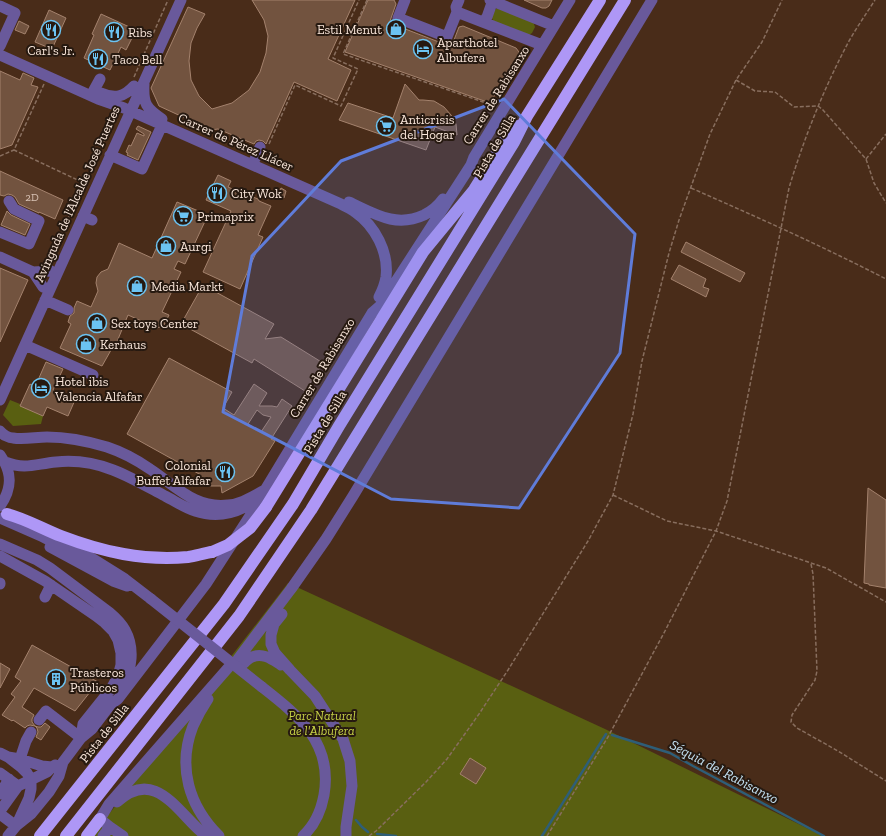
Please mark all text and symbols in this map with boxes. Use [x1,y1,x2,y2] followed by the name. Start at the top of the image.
[385,18,407,40] shop icon: Estil Menut
[40,19,62,41] restaurant icon: Carl's Jr.
[103,21,125,43] restaurant icon: Ribs
[317,22,382,37] place label: Estil Menut
[128,25,153,40] place label: Ribs
[437,35,498,65] place label: Aparthotel Albufera
[412,38,434,60] hotel icon: Aparthotel Albufera
[27,43,75,58] place label: Carl's Jr.
[460,43,533,147] street label: Carrer de Rabisanxo
[87,48,109,70] restaurant icon: Taco Bell
[112,52,163,67] place label: Taco Bell
[31,103,123,284] street label: Avinguda de l'Alcalde José Puertes
[176,110,296,174] street label: Carrer de Pérez Llácer
[470,111,519,180] street label: Pista de Silla
[400,112,455,142] place label: Anticrisis del Hogar
[375,115,397,137] supermarket icon: Anticrisis del Hogar
[206,182,228,204] restaurant icon: City Wok
[231,186,282,201] place label: City Wok
[25,191,39,204] house number: 2D
[172,205,194,227] supermarket icon: Primaprix
[197,209,254,224] place label: Primaprix
[155,235,177,257] shop icon: Aurgi
[180,239,212,254] place label: Aurgi
[126,275,148,297] shop icon: Media Markt
[151,279,223,294] place label: Media Markt
[86,312,108,334] shop icon: Sex toys Center
[286,315,358,421] street label: Carrer de Rabisanxo
[111,316,198,331] place label: Sex toys Center
[75,333,97,355] shop icon: Kerhaus
[100,337,146,352] place label: Kerhaus
[54,374,143,404] place label: Hotel ibis Valencia Alfafar
[30,377,52,399] hotel icon: Hotel ibis Valencia Alfafar
[300,387,350,456] street label: Pista de Silla
[136,458,212,488] place label: Colonial Buffet Alfafar
[214,461,236,483] restaurant icon: Colonial Buffet Alfafar
[70,665,124,695] place label: Trasteros Públicos
[45,668,67,690] building icon: Trasteros Públicos
[76,700,132,766] street label: Pista de Silla
[288,708,356,738] park label: Parc Natural de l'Albufera
[667,736,781,808] water label: Séquia del Rabisanxo

